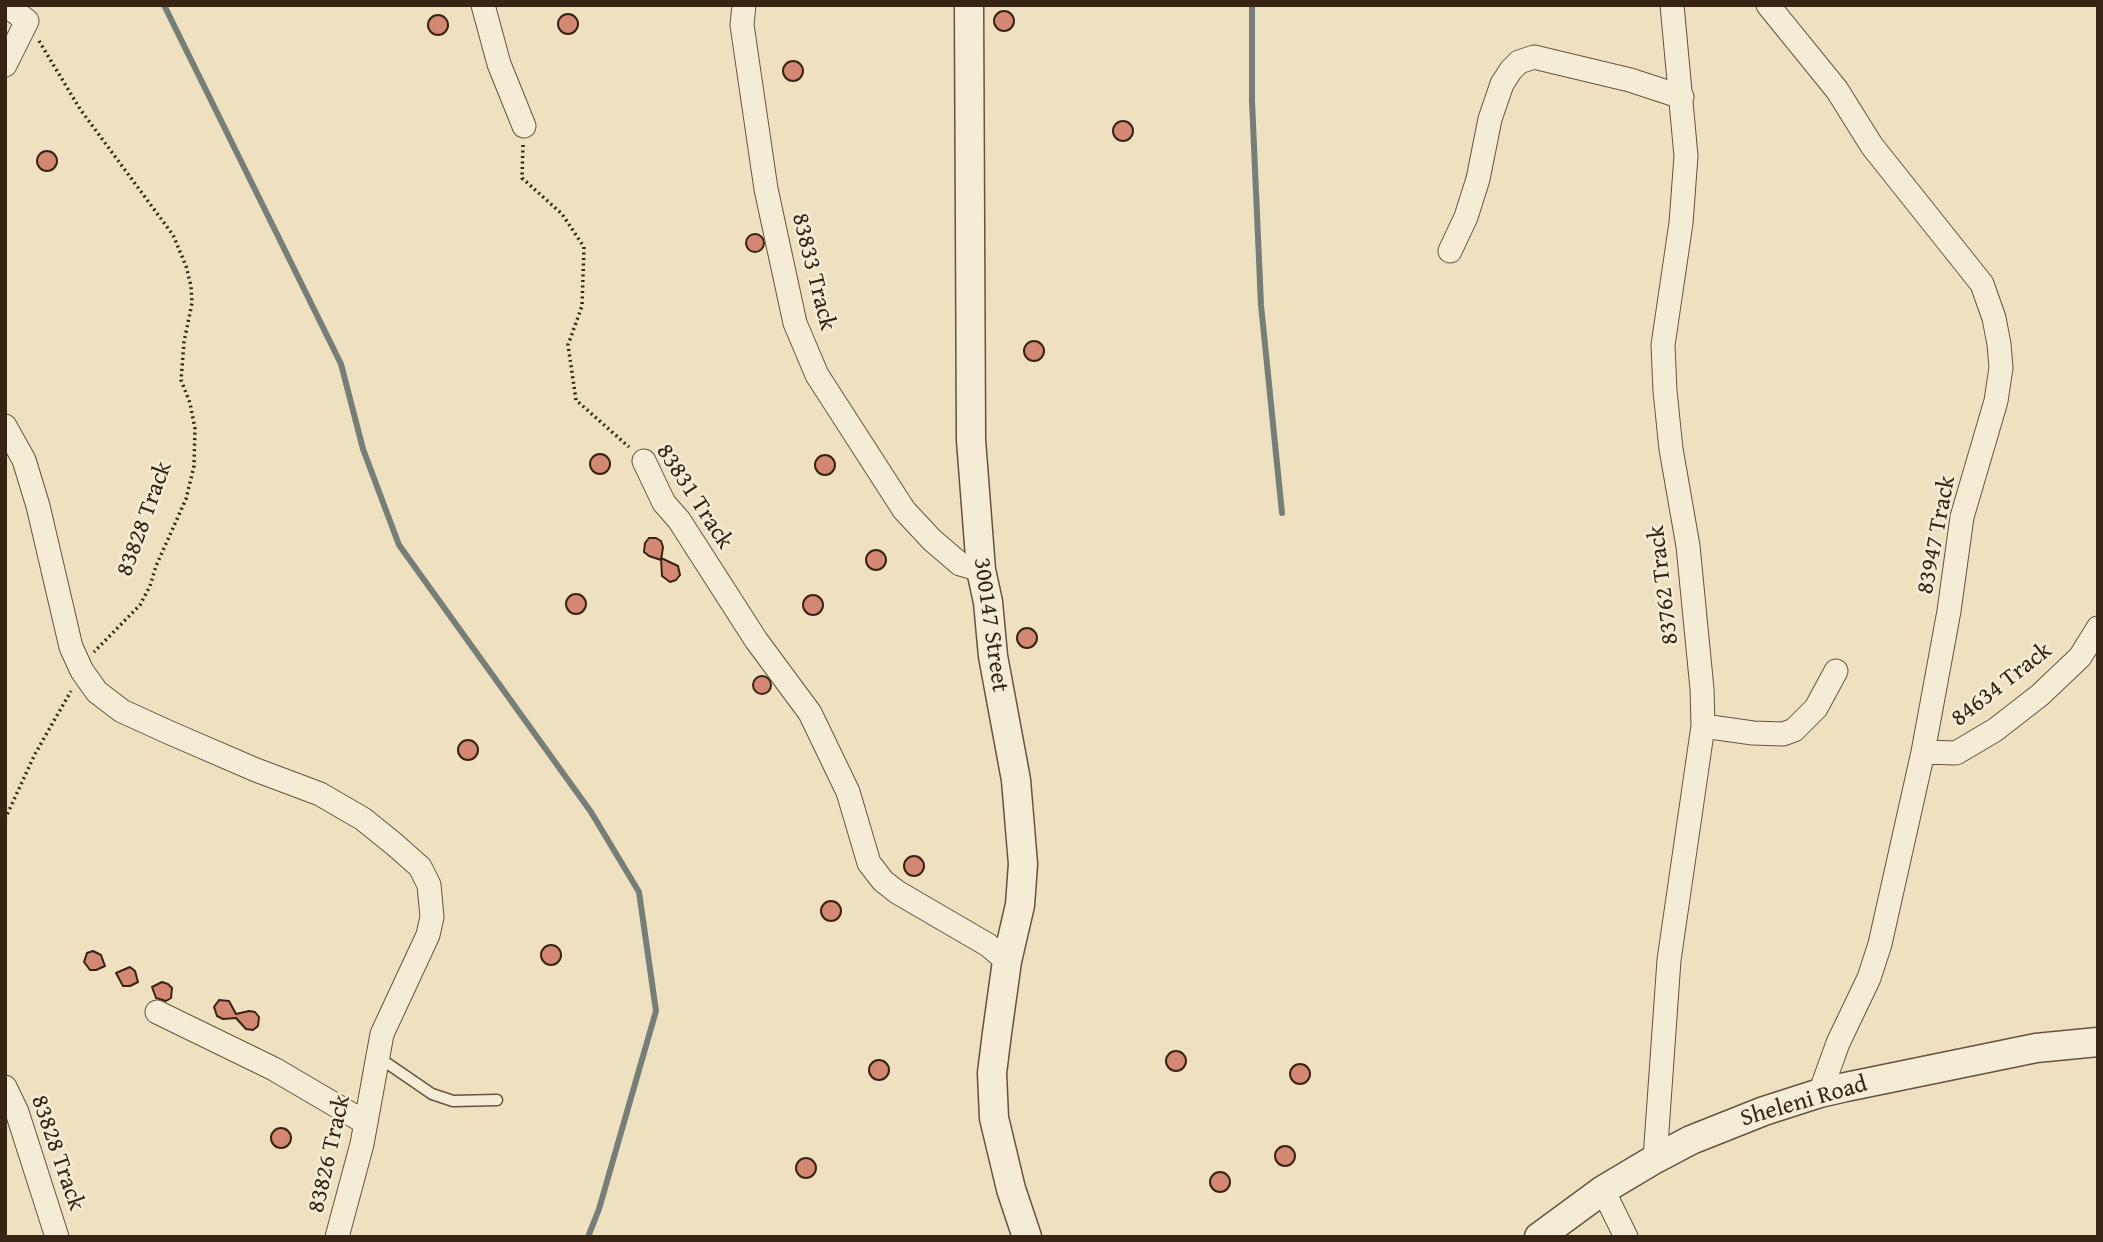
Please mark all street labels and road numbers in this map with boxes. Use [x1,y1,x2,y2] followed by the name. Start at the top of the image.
[785,210,841,334] street label: 83833 Track
[649,439,739,555] street label: 83831 Track
[111,458,179,580] street label: 83828 Track
[1911,473,1963,597] street label: 83947 Track
[1642,524,1686,646] street label: 83762 Track
[966,556,1014,694] street label: 300147 Street
[1946,637,2058,733] street label: 84634 Track
[1737,1070,1871,1134] street label: Sheleni Road
[24,1092,90,1214] street label: 83828 Track
[302,1092,358,1216] street label: 83826 Track

